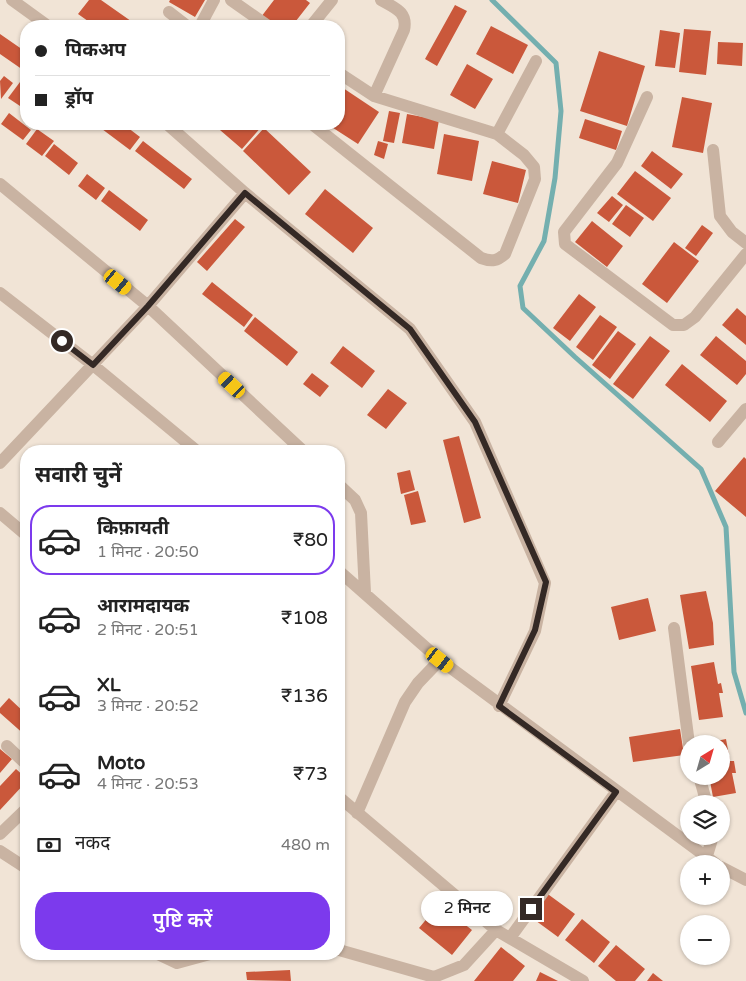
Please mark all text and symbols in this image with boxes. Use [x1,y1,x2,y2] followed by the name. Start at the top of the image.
[65,39,126,61] text: पिकअप
[65,87,93,109] text: ड्रॉप
[101,267,134,297] car
[51,330,73,352] route start
[215,369,248,401] car
[35,462,122,488] text: सवारी चुनें
[97,517,169,539] text: किफ़ायती
[37,518,82,563] icon: car
[293,529,328,551] text: ₹80
[97,542,199,562] text: 1 मिनट · 20:50
[97,595,189,617] text: आरामदायक
[37,596,82,641] icon: car
[281,607,328,629] text: ₹108
[97,620,199,640] text: 2 मिनट · 20:51
[423,645,456,675] car
[37,674,82,719] icon: car
[97,674,121,696] text: XL
[281,685,328,707] text: ₹136
[97,696,199,716] text: 3 मिनट · 20:52
[680,735,730,785] north arrow
[680,735,730,965] map controls
[37,752,82,797] icon: car
[97,752,145,774] text: Moto
[293,763,328,785] text: ₹73
[97,774,199,794] text: 4 मिनट · 20:53
[680,795,730,845] button: layers
[35,831,63,859] icon: cash
[75,832,110,854] text: नकद
[281,835,330,855] text: 480 m
[680,855,730,905] button: +
[35,892,330,950] button: पुष्टि करें
[421,892,514,926] callout: 2 मिनट
[444,898,490,918] text: 2 मिनट
[520,898,542,920] route end
[680,915,730,965] button: −

